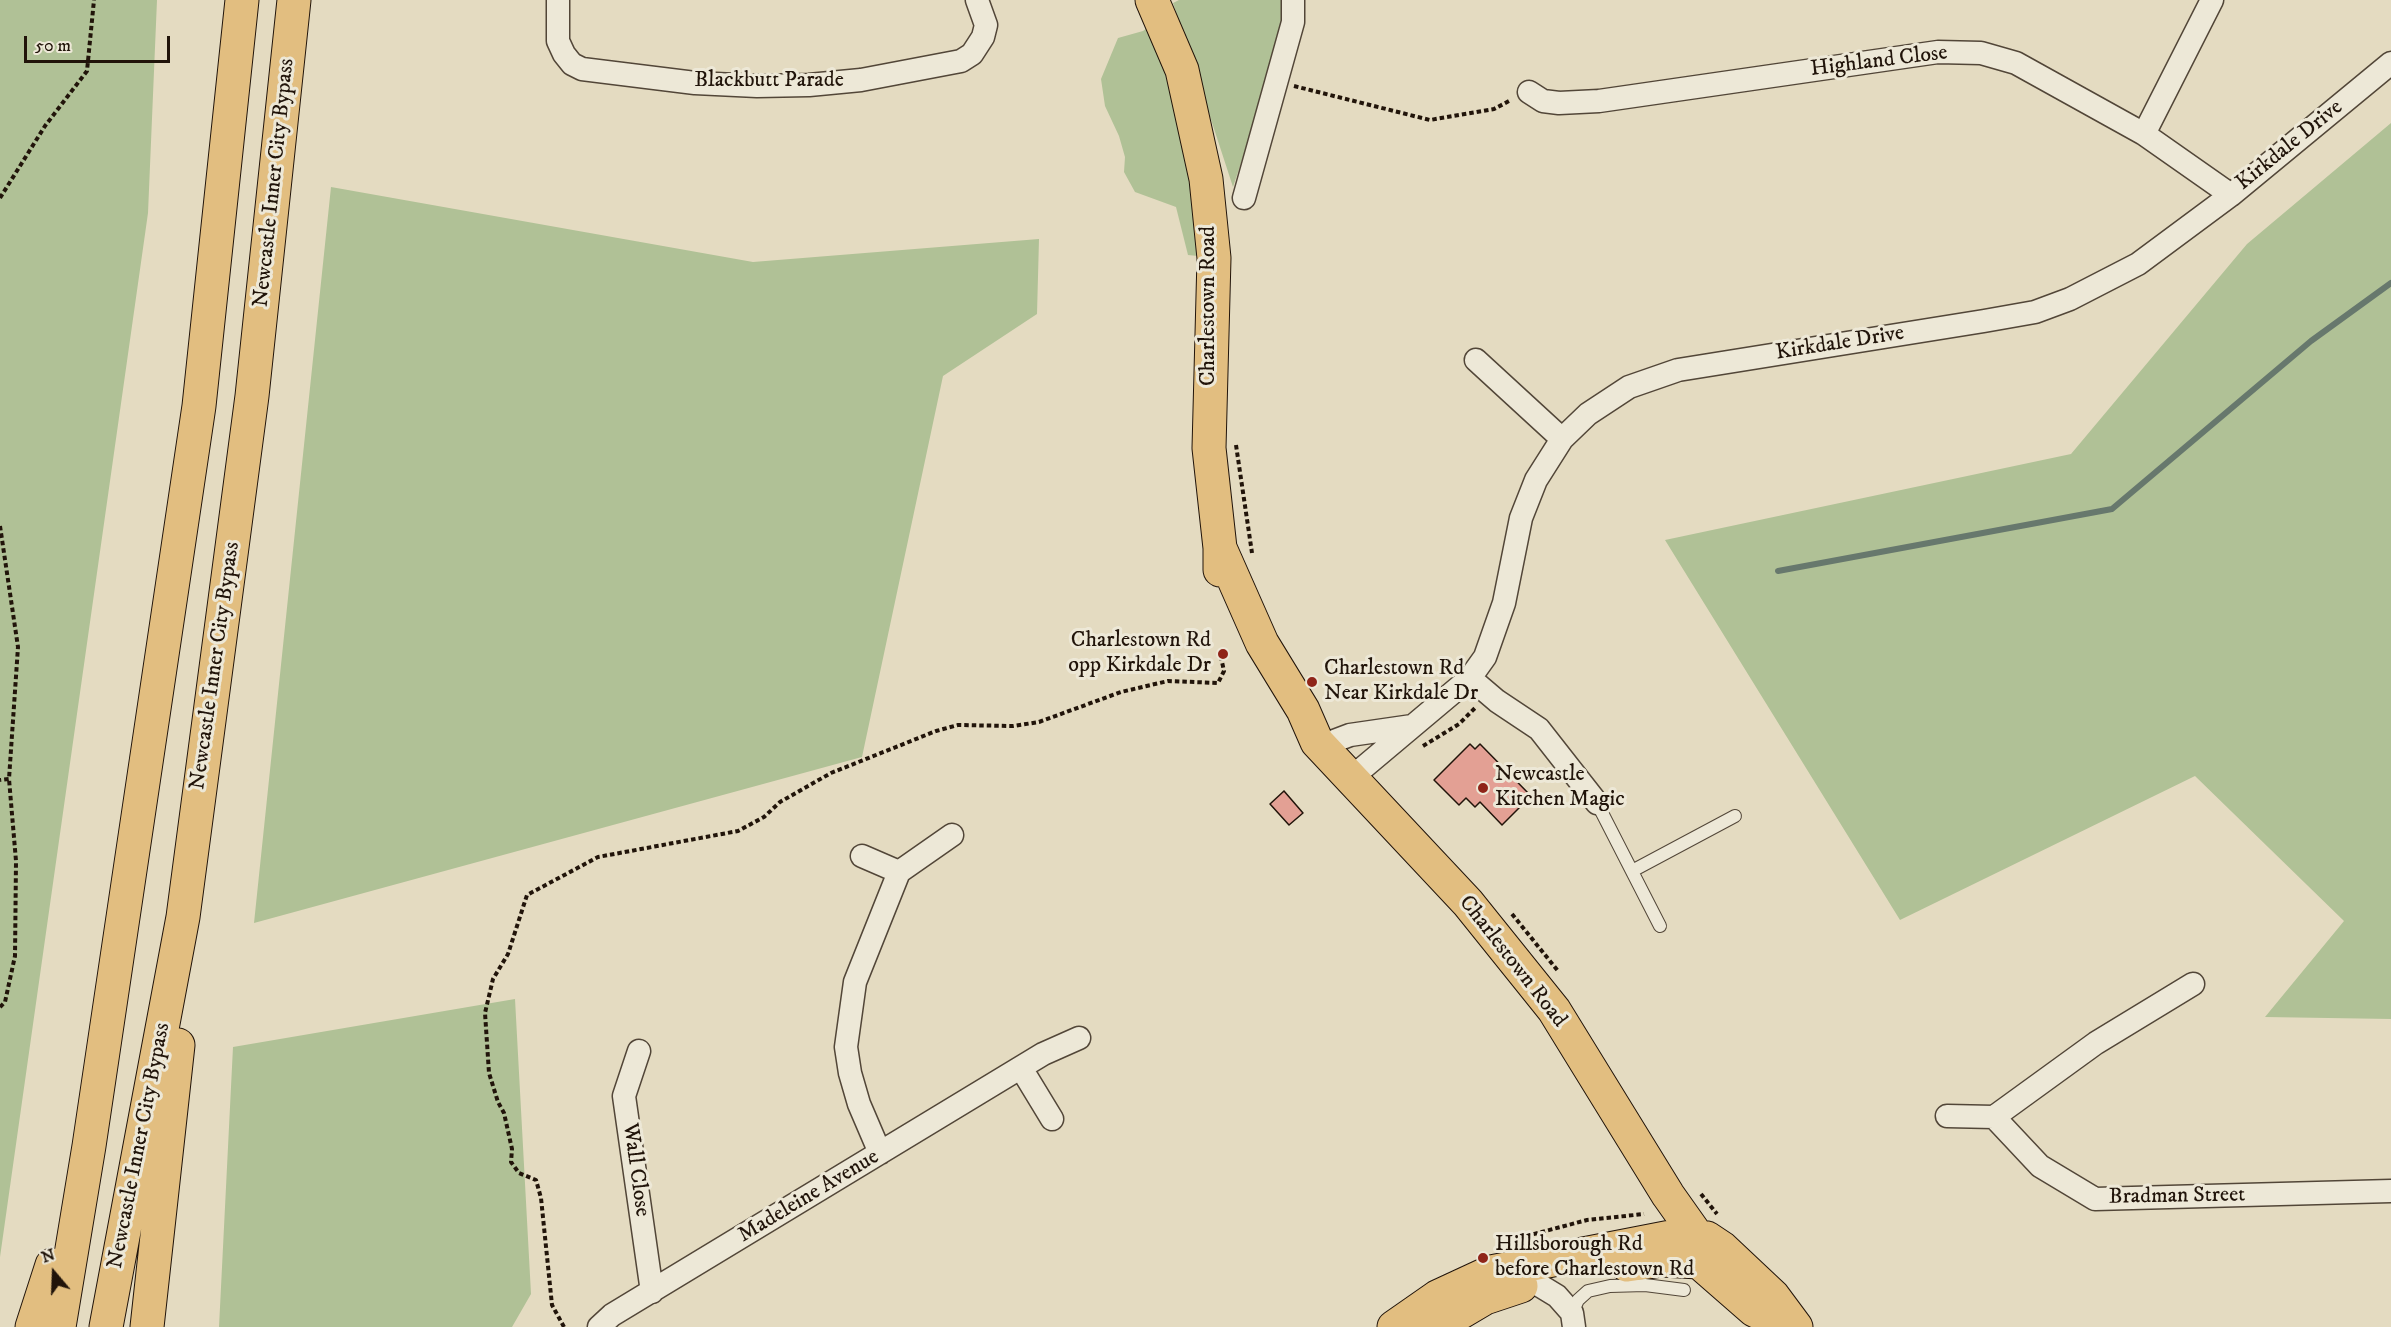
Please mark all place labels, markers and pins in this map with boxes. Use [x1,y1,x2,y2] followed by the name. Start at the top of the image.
[1068,628,1211,680] place label: Charlestown Rd opp Kirkdale Dr
[1216,647,1230,661] marker: Charlestown Rd opp Kirkdale Dr
[1324,656,1478,708] place label: Charlestown Rd Near Kirkdale Dr
[1305,675,1319,689] marker: Charlestown Rd Near Kirkdale Dr
[1495,762,1625,813] place label: Newcastle Kitchen Magic
[1476,781,1490,795] marker: Newcastle Kitchen Magic
[1495,1232,1694,1284] place label: Hillsborough Rd before Charlestown Rd
[1476,1251,1490,1265] marker: Hillsborough Rd before Charlestown Rd

